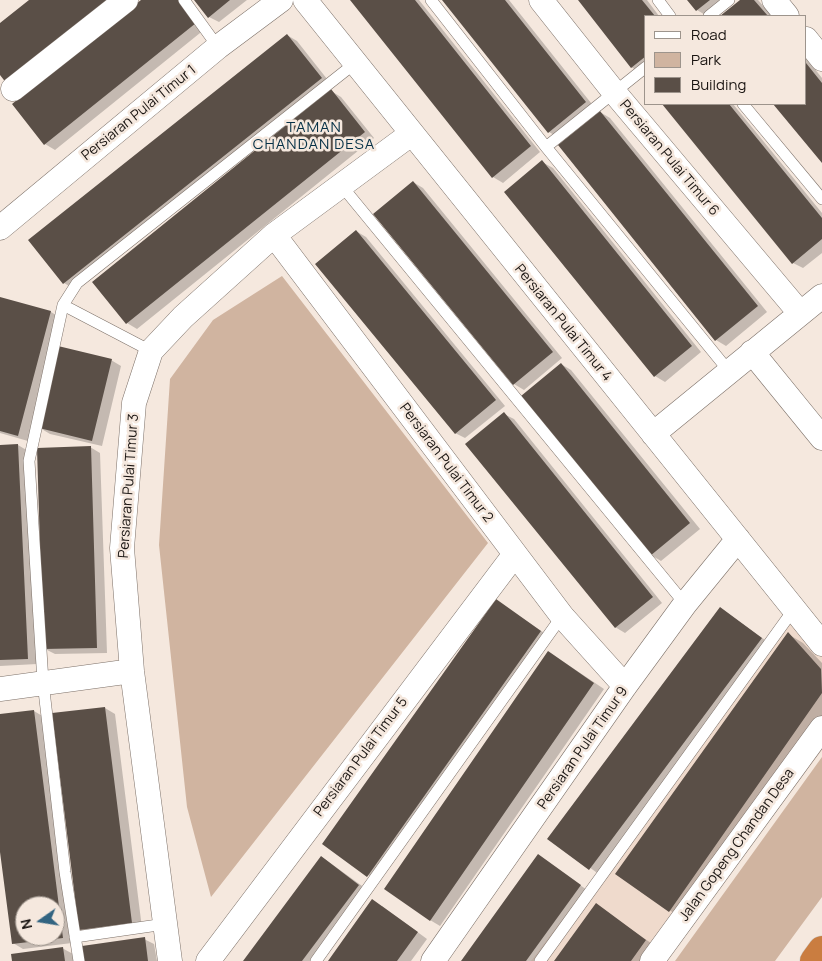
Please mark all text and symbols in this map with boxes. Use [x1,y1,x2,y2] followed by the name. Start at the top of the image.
[644,15,807,105] legend
[691,24,727,45] text: Road
[691,49,721,70] text: Park
[78,62,200,164] street label: Persiaran Pulai Timur 1
[691,74,746,95] text: Building
[616,97,722,219] street label: Persiaran Pulai Timur 6
[251,119,377,154] district label: TAMAN CHANDAN DESA
[511,261,615,385] street label: Persiaran Pulai Timur 4
[396,400,496,526] street label: Persiaran Pulai Timur 2
[116,413,142,559] street label: Persiaran Pulai Timur 3
[534,684,632,812] street label: Persiaran Pulai Timur 9
[311,694,411,820] street label: Persiaran Pulai Timur 5
[676,765,798,925] street label: Jalan Gopeng Chandan Desa
[15,896,65,946] north arrow
[15,917,36,931] text: N

